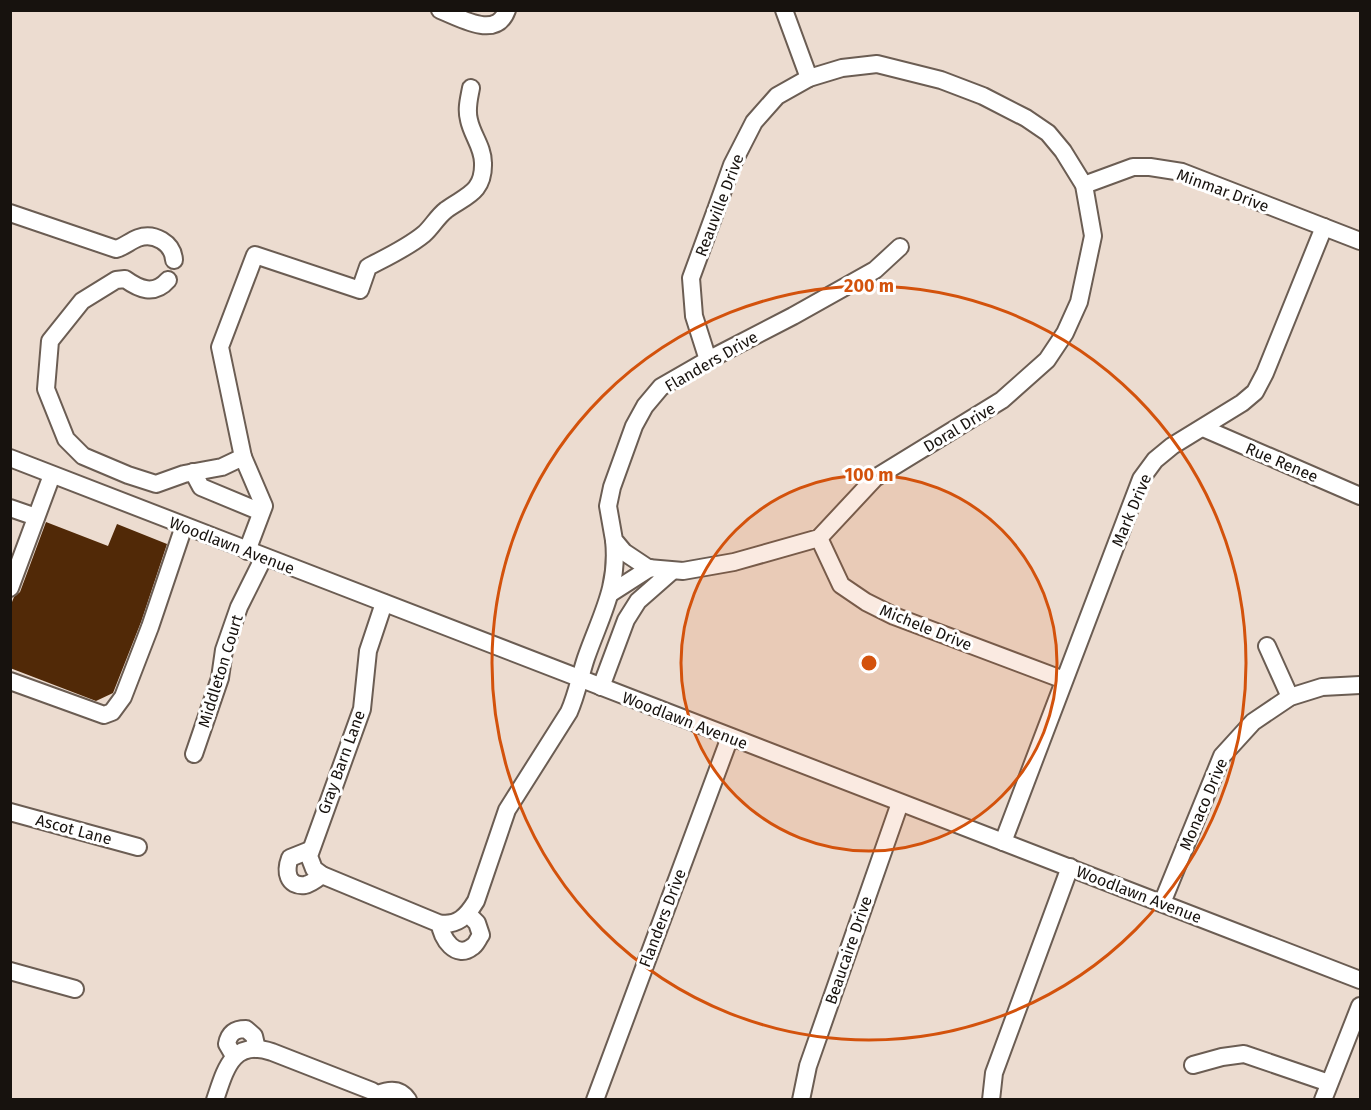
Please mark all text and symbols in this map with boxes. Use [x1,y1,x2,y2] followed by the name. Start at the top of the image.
[691,151,748,259] street label: Reauville Drive
[1174,165,1272,216] street label: Minmar Drive
[844,275,894,297] text: 200 m
[662,327,761,396] street label: Flanders Drive
[920,399,999,456] street label: Doral Drive
[1243,439,1321,486] street label: Rue Renee
[845,464,893,486] text: 100 m
[1108,471,1155,549] street label: Mark Drive
[166,513,297,578] street label: Woodlawn Avenue
[877,600,975,655] street label: Michele Drive
[194,612,247,730] street label: Middleton Court
[859,653,879,673] centre of rings
[619,688,750,753] street label: Woodlawn Avenue
[314,708,369,817] street label: Gray Barn Lane
[1176,755,1231,853] street label: Monaco Drive
[34,810,114,849] street label: Ascot Lane
[1073,862,1204,927] street label: Woodlawn Avenue
[635,866,690,970] street label: Flanders Drive
[821,894,876,1007] street label: Beaucaire Drive

